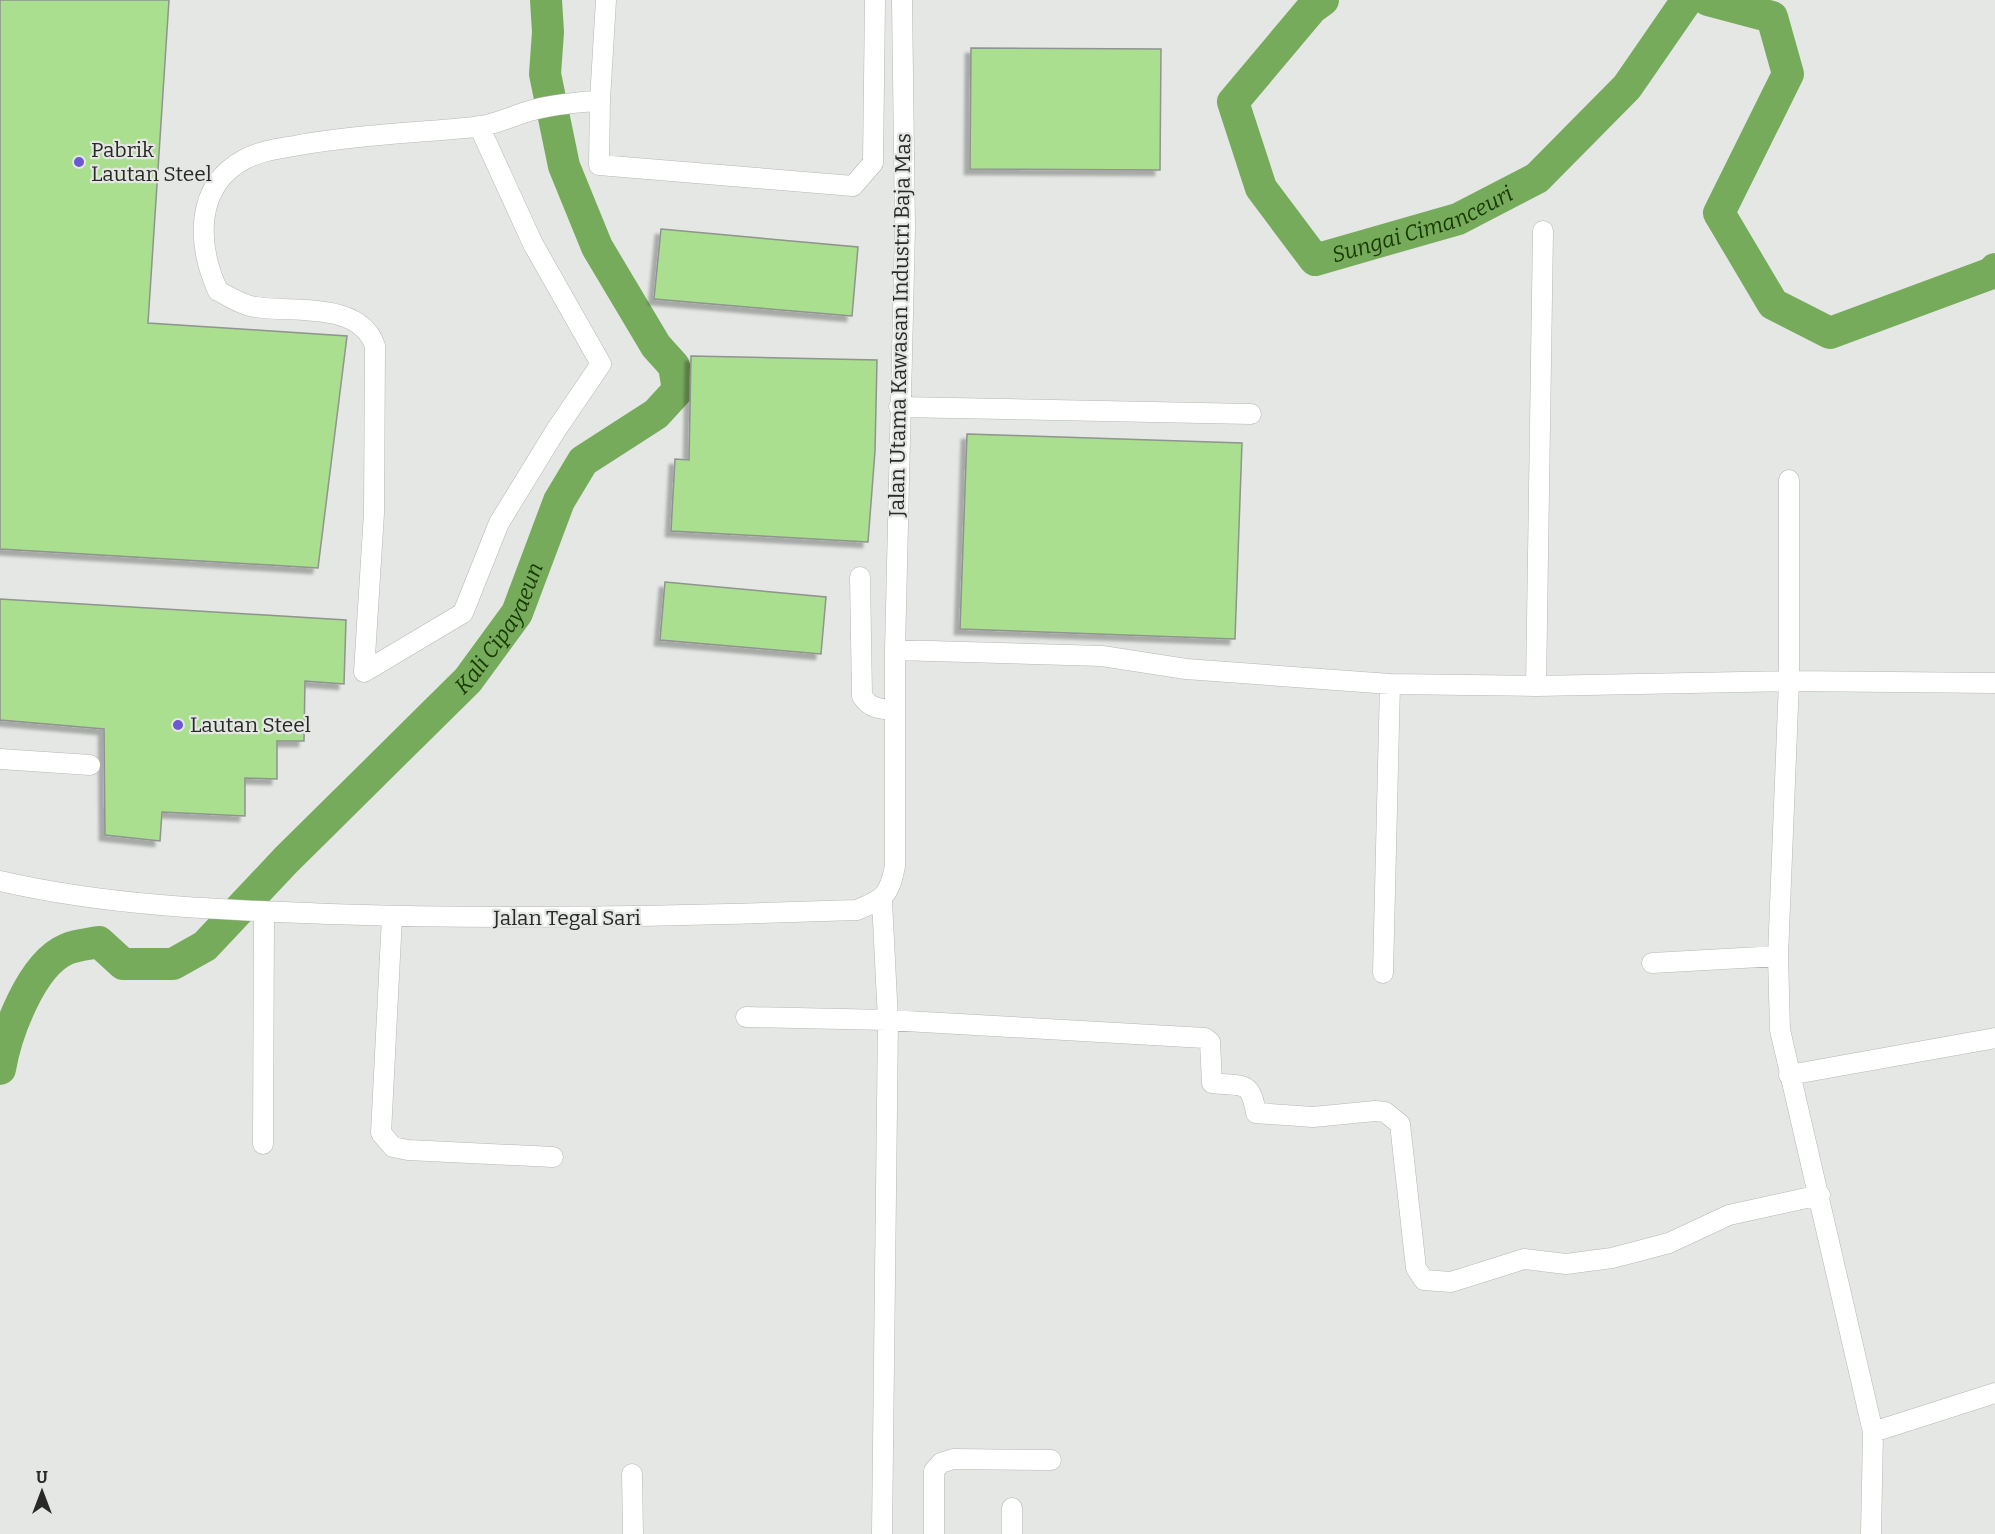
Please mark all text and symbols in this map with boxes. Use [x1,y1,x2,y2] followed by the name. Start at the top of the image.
[884,133,916,518] street label: Jalan Utama Kawasan Industri Baja Mas
[91,137,212,187] place label: Pabrik Lautan Steel
[72,155,86,169] marker: Pabrik Lautan Steel
[1329,180,1517,269] water label: Sungai Cimanceuri
[449,559,549,700] water label: Kali Cipayaeun
[190,712,311,738] place label: Lautan Steel
[171,718,185,732] marker: Lautan Steel
[492,905,641,931] street label: Jalan Tegal Sari
[12,1462,72,1522] north arrow
[36,1468,48,1487] text: U

